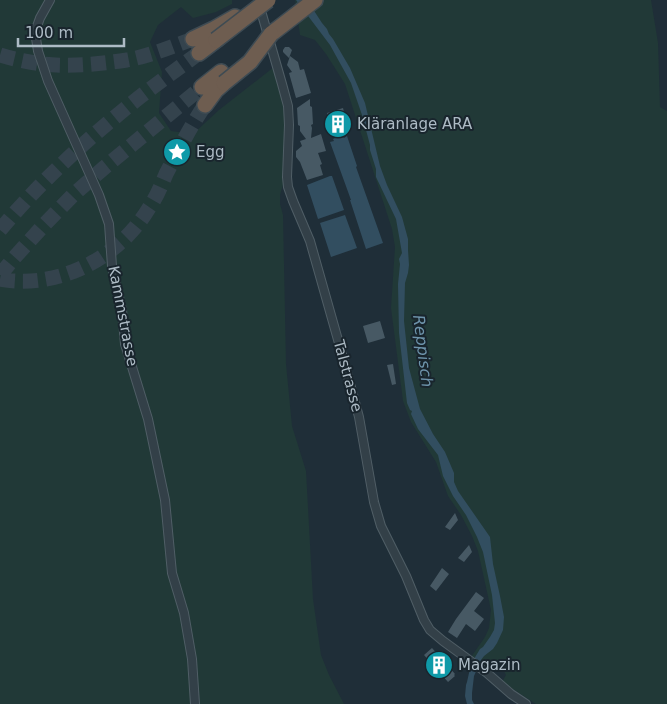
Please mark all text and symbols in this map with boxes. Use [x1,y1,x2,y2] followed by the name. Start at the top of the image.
[18,15,124,47] scale bar
[25,24,73,42] text: 100 m
[323,109,353,139] building icon: Kläranlage ARA
[357,115,473,133] place label: Kläranlage ARA
[162,137,192,167] place icon: Egg
[196,143,225,161] place label: Egg
[104,264,142,368] street label: Kammstrasse
[409,314,437,388] water label: Reppisch
[329,337,366,414] street label: Talstrasse
[424,650,454,680] building icon: Magazin
[458,656,520,674] place label: Magazin

